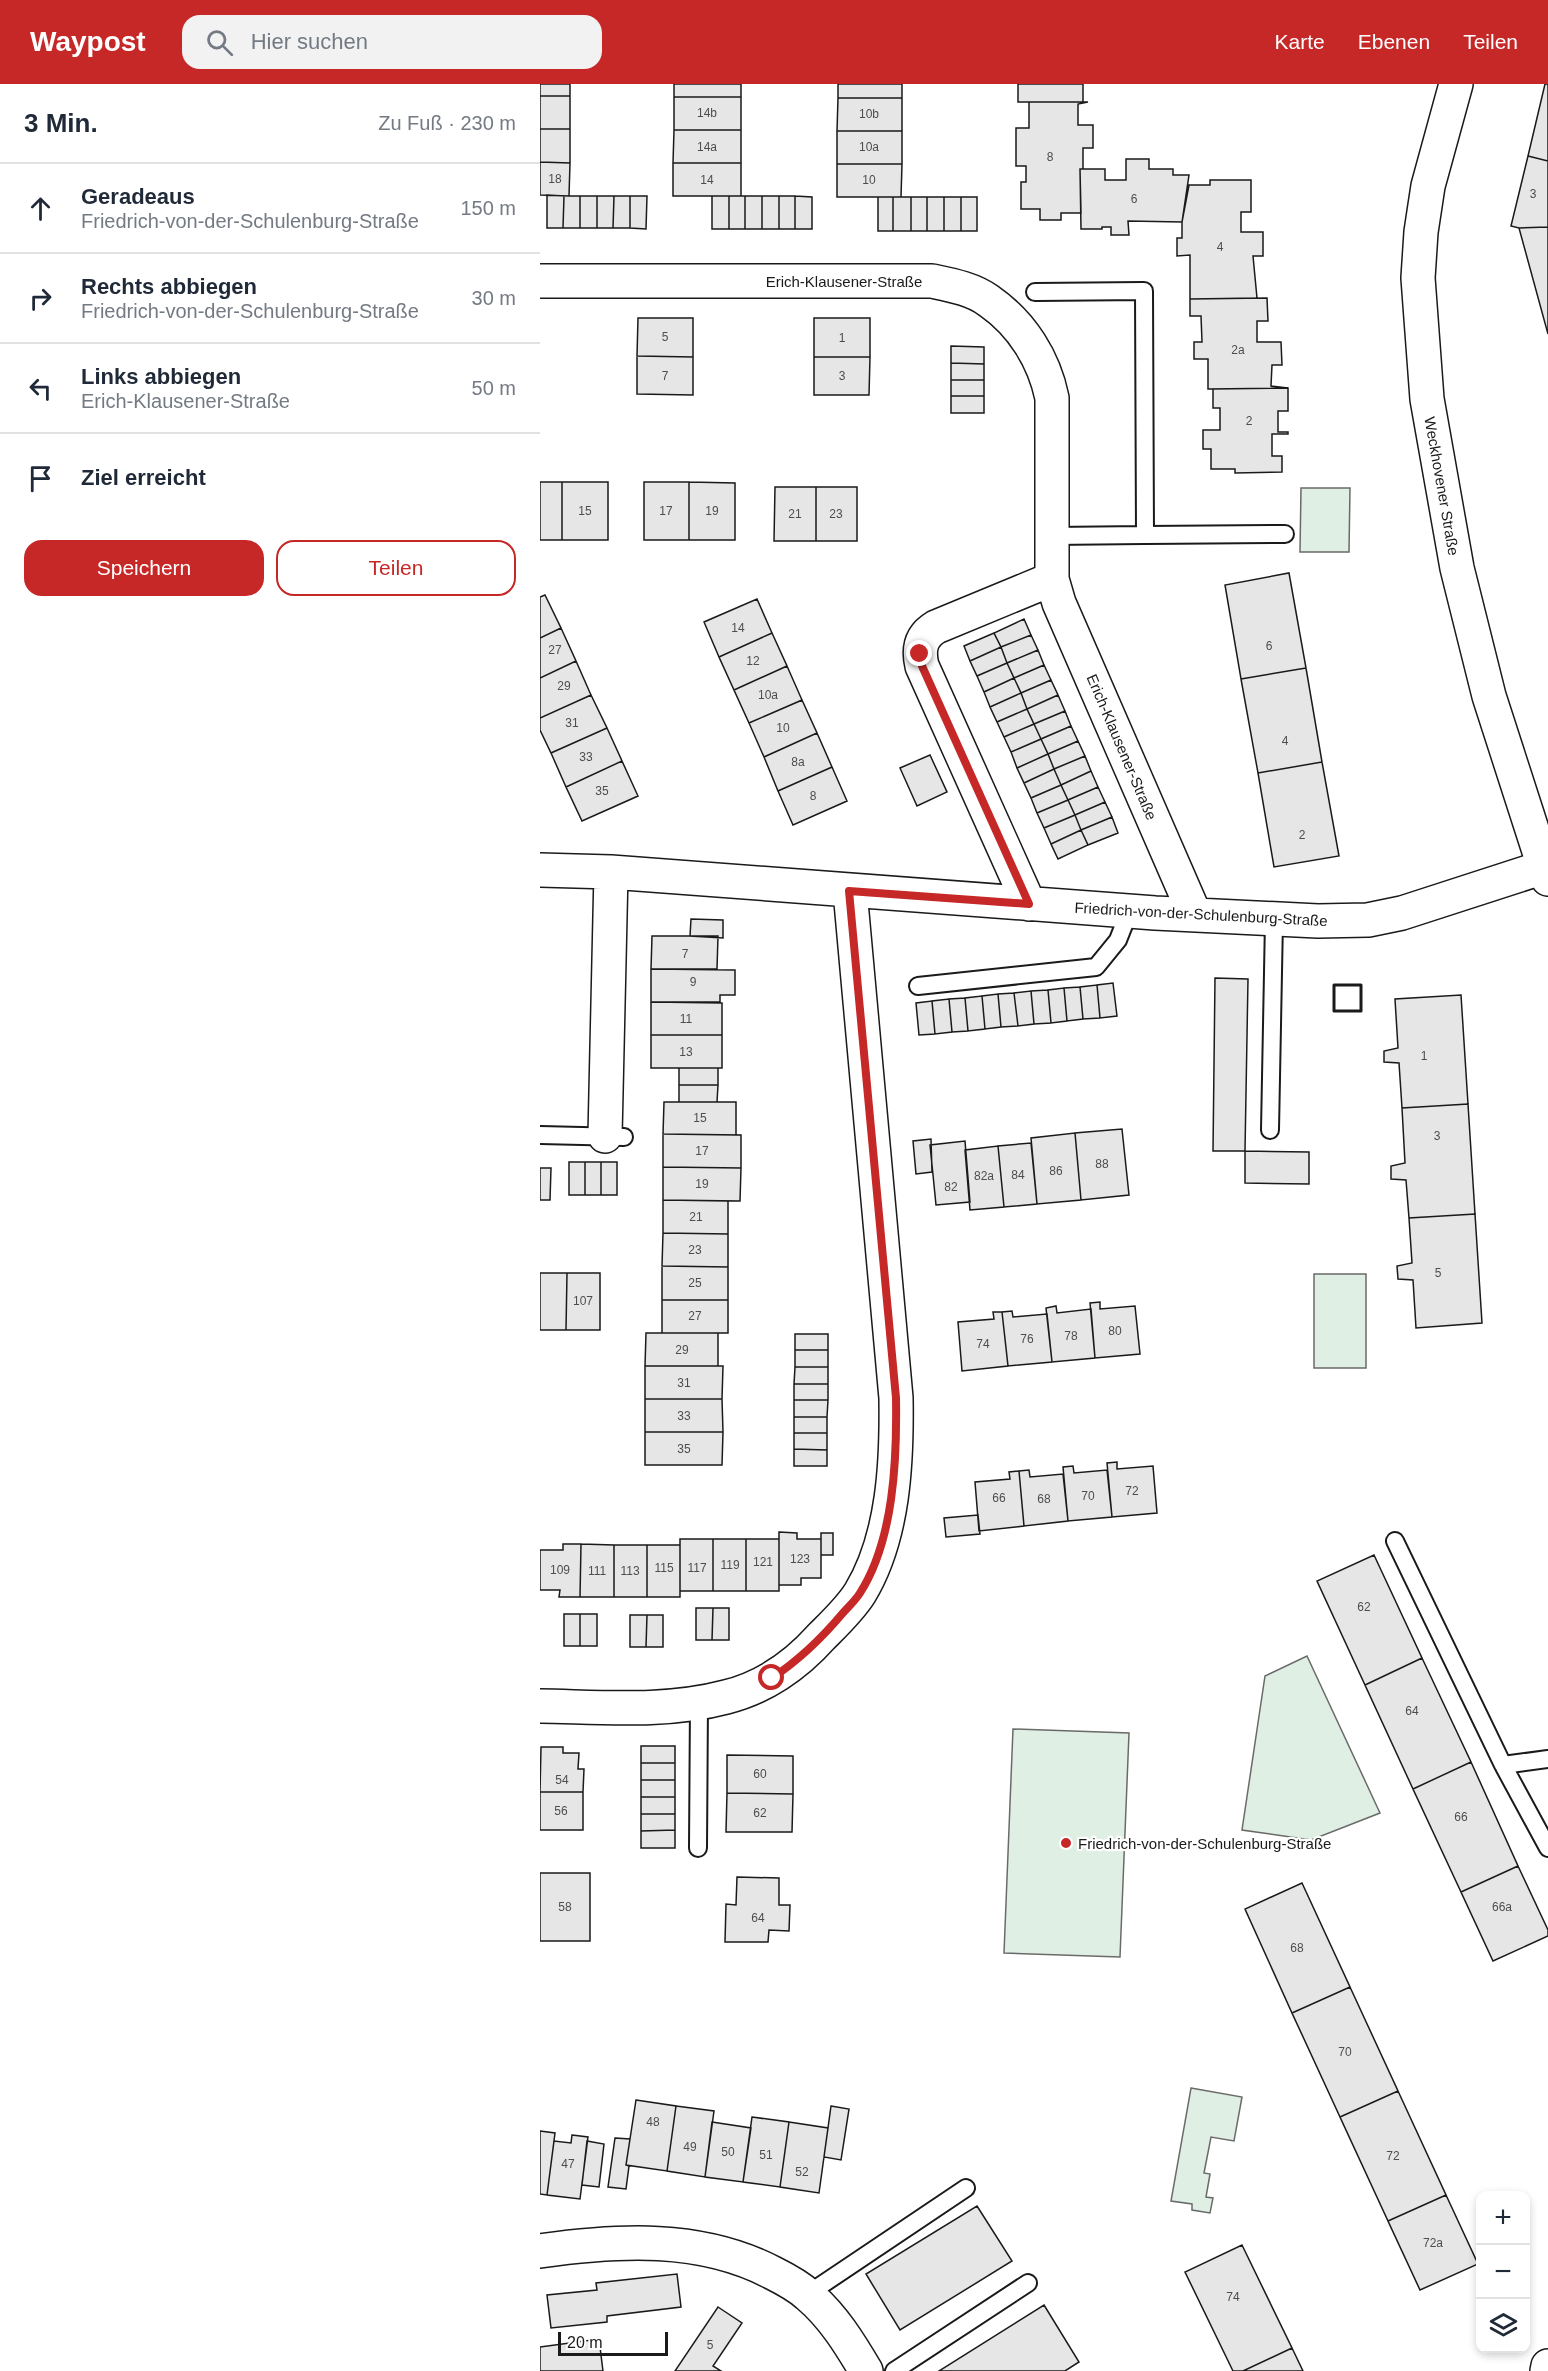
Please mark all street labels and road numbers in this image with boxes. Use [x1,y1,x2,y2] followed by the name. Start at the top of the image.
[766,273,922,290] street label: Erich-Klausener-Straße
[1421,415,1463,557] street label: Weckhovener Straße
[1084,672,1160,822] street label: Erich-Klausener-Straße
[1074,899,1328,929] street label: Friedrich-von-der-Schulenburg-Straße

